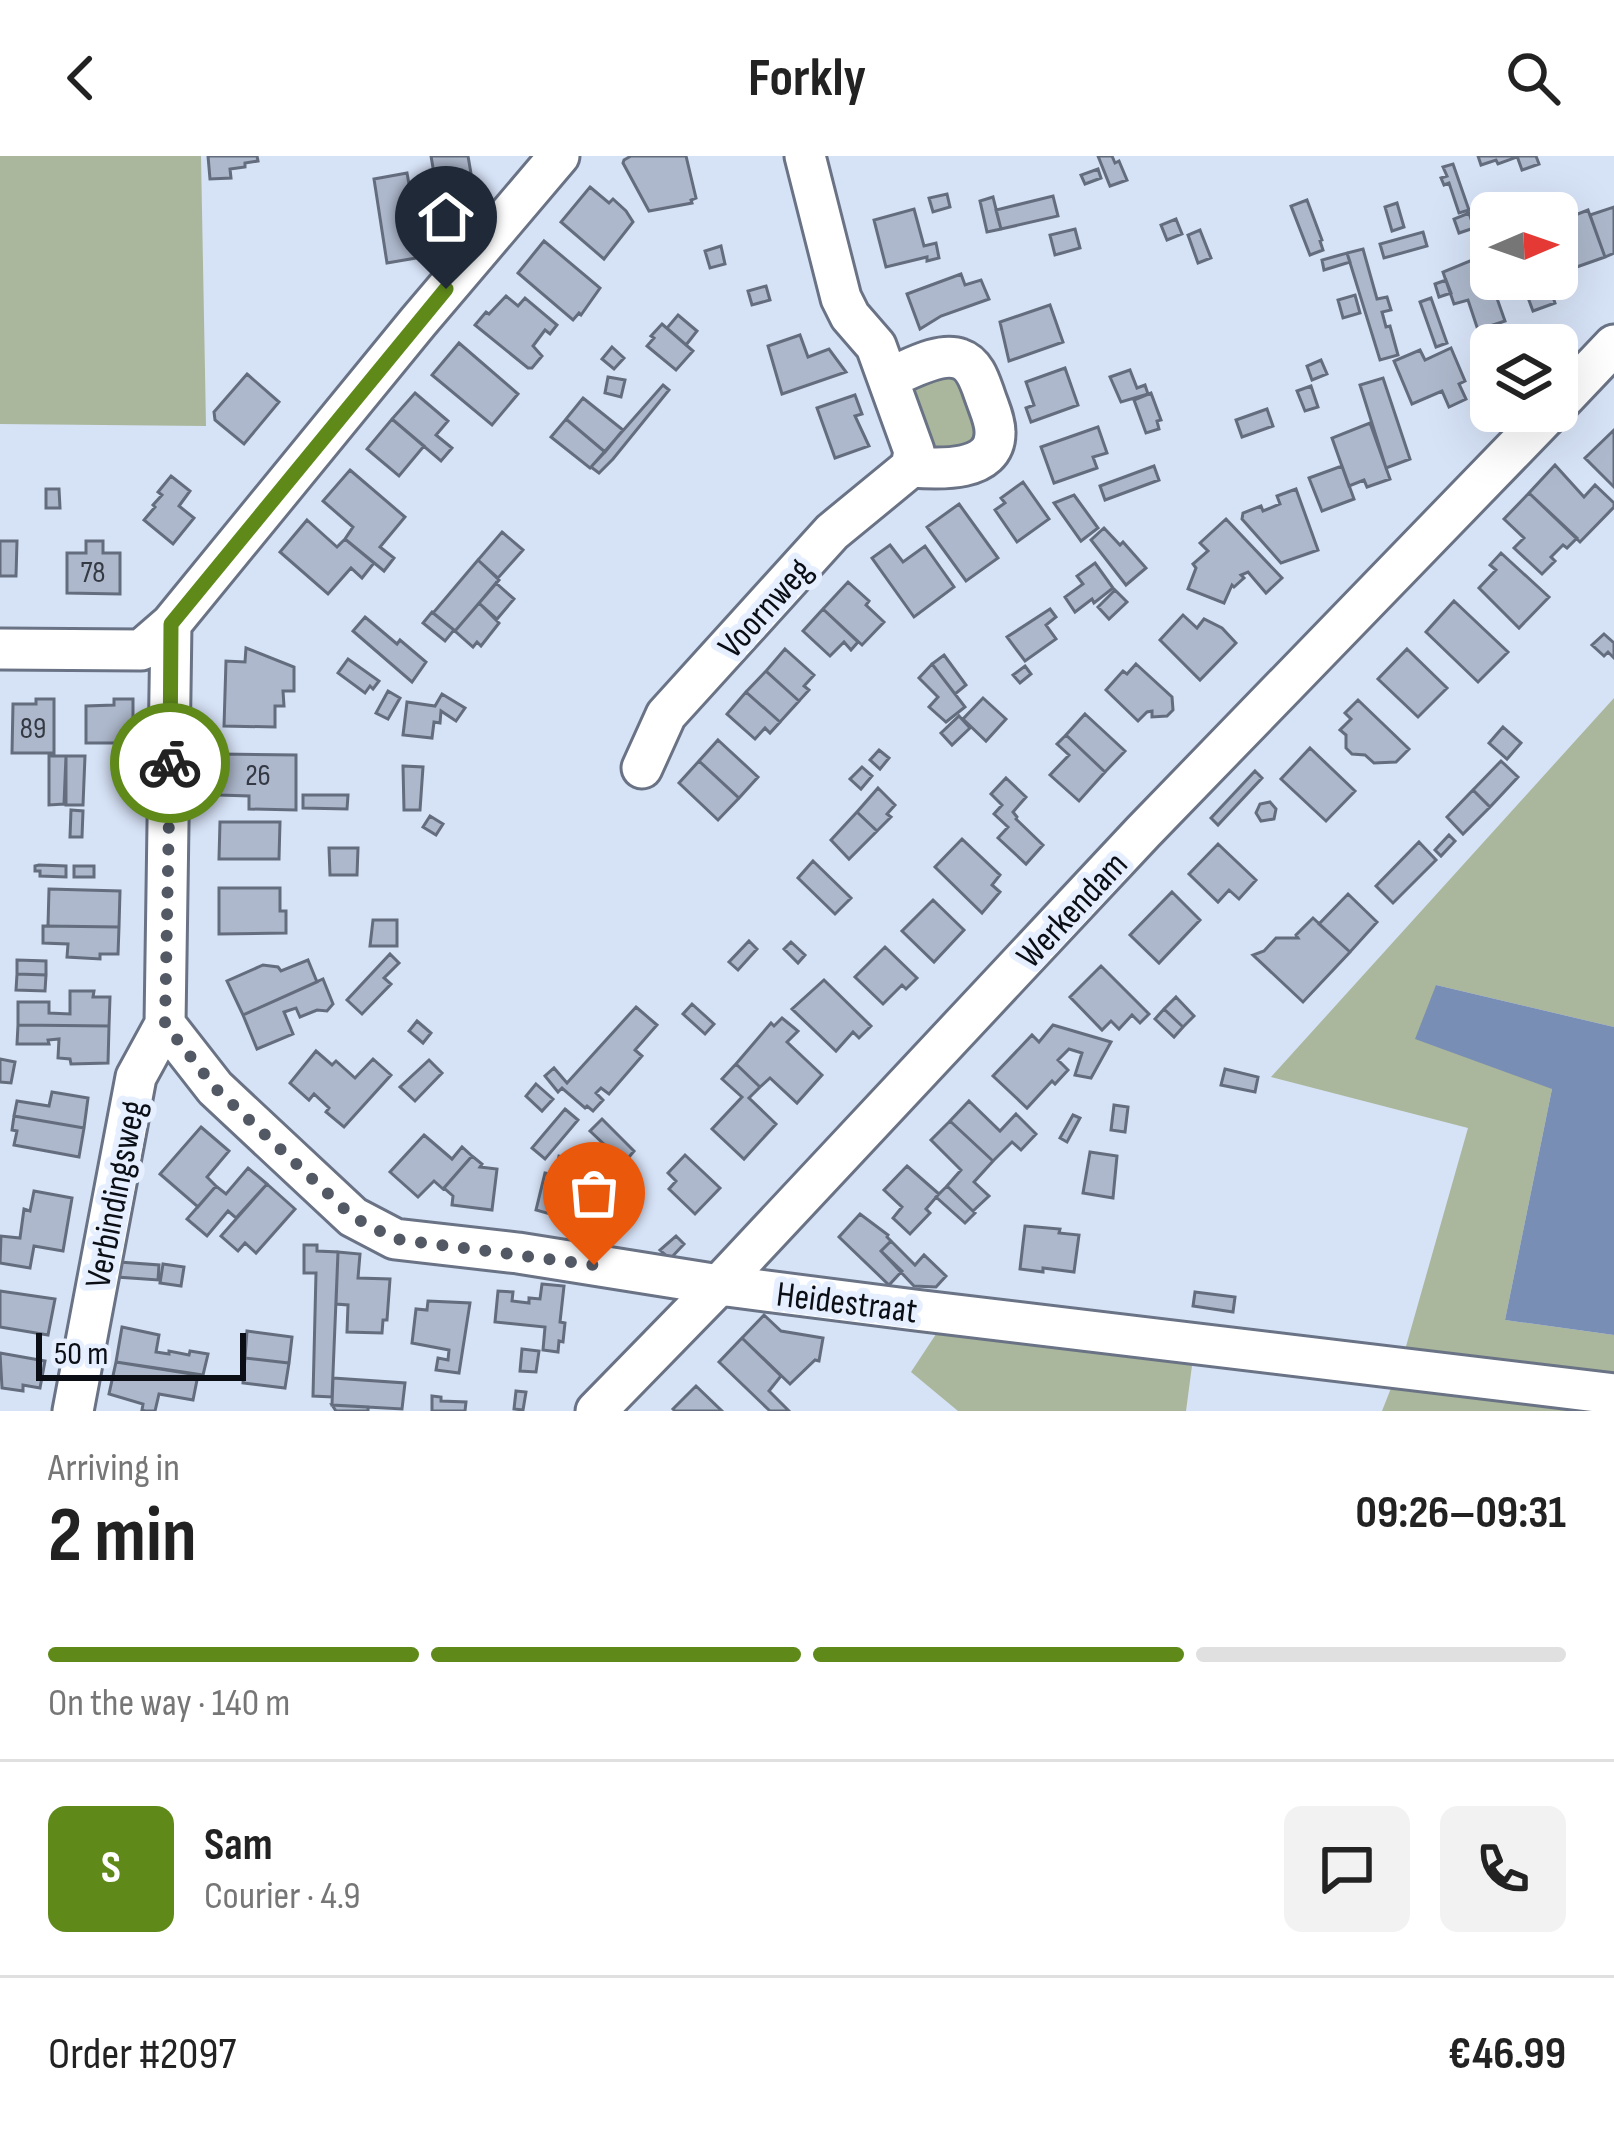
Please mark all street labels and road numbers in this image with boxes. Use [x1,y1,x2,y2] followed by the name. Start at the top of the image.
[710,550,822,667] street label: Voornweg
[1008,844,1137,978] street label: Werkendam
[77,1097,156,1292] street label: Verbindingsweg
[774,1274,919,1333] street label: Heidestraat

